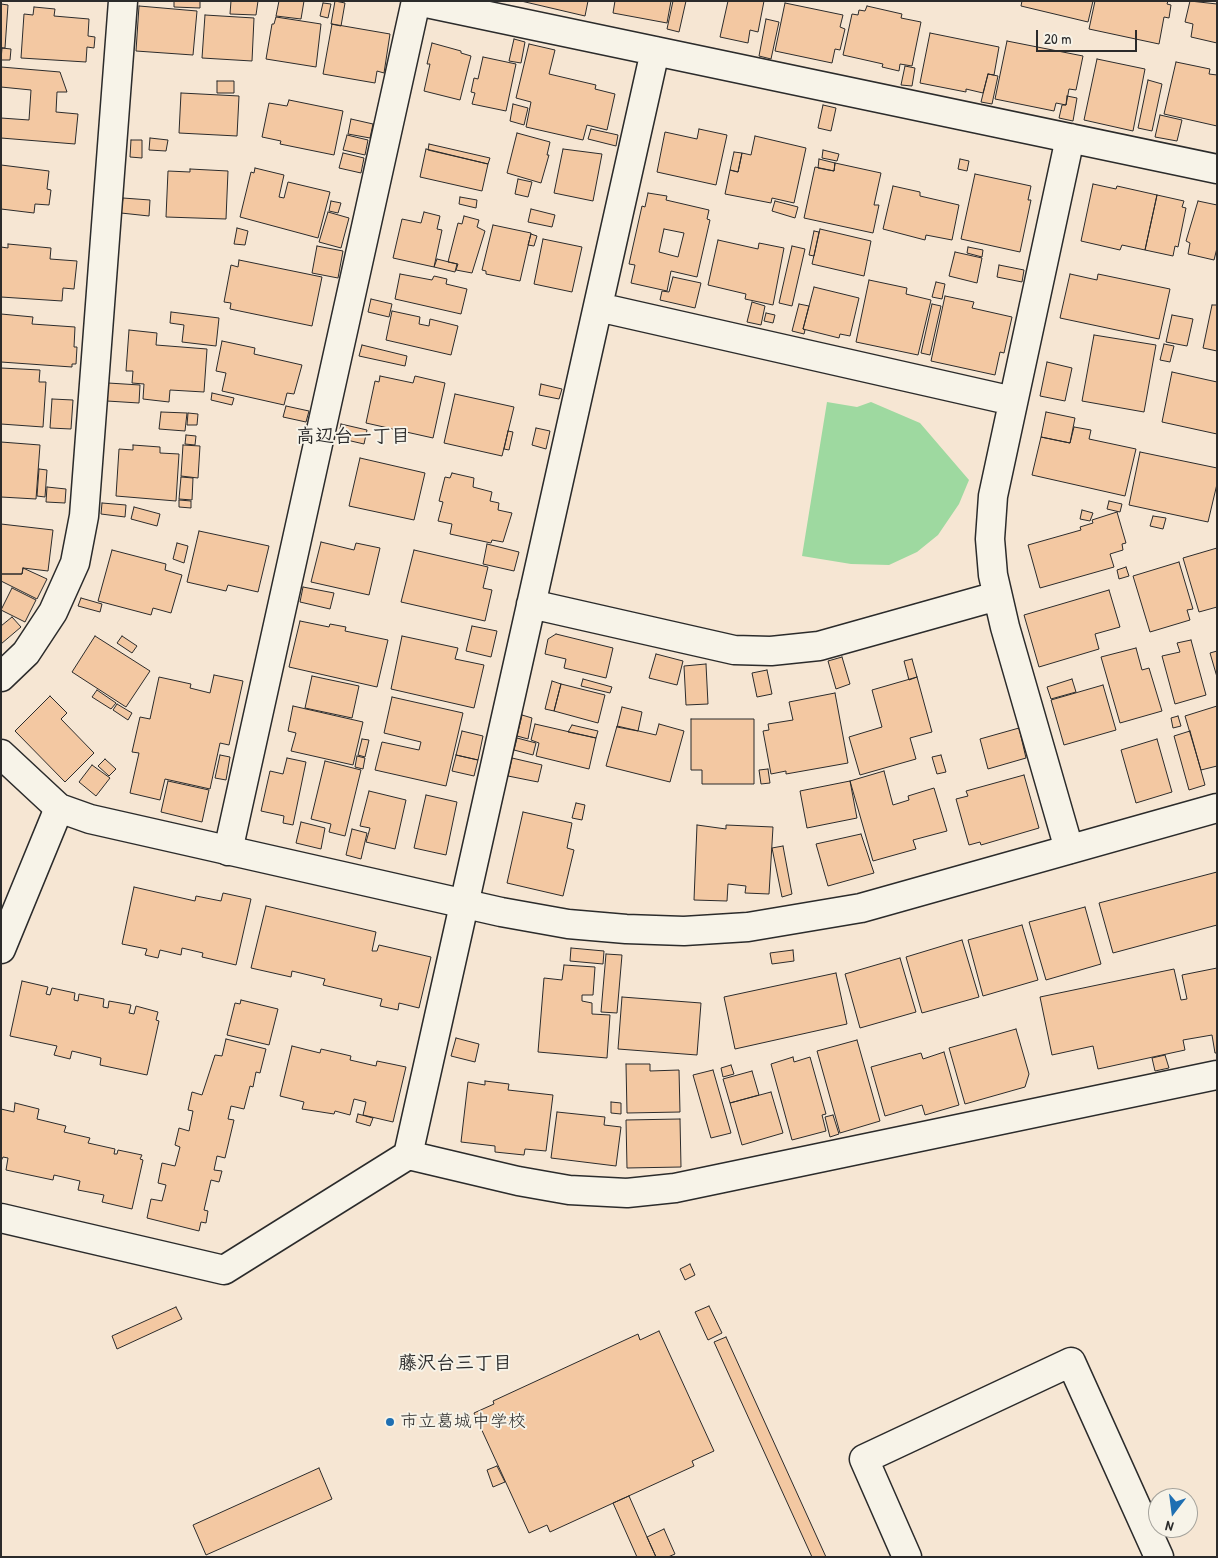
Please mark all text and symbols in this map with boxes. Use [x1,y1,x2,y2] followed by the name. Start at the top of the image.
[1038,20,1139,52] scale bar
[1044,28,1071,49] text: 20 m
[296,426,410,448] district label: 高辺台一丁目
[398,1353,512,1375] district label: 藤沢台三丁目
[400,1411,526,1433] place label: 市立葛城中学校
[384,1416,396,1428] marker: 市立葛城中学校
[1148,1488,1198,1538] north arrow
[1163,1517,1175,1537] text: N

